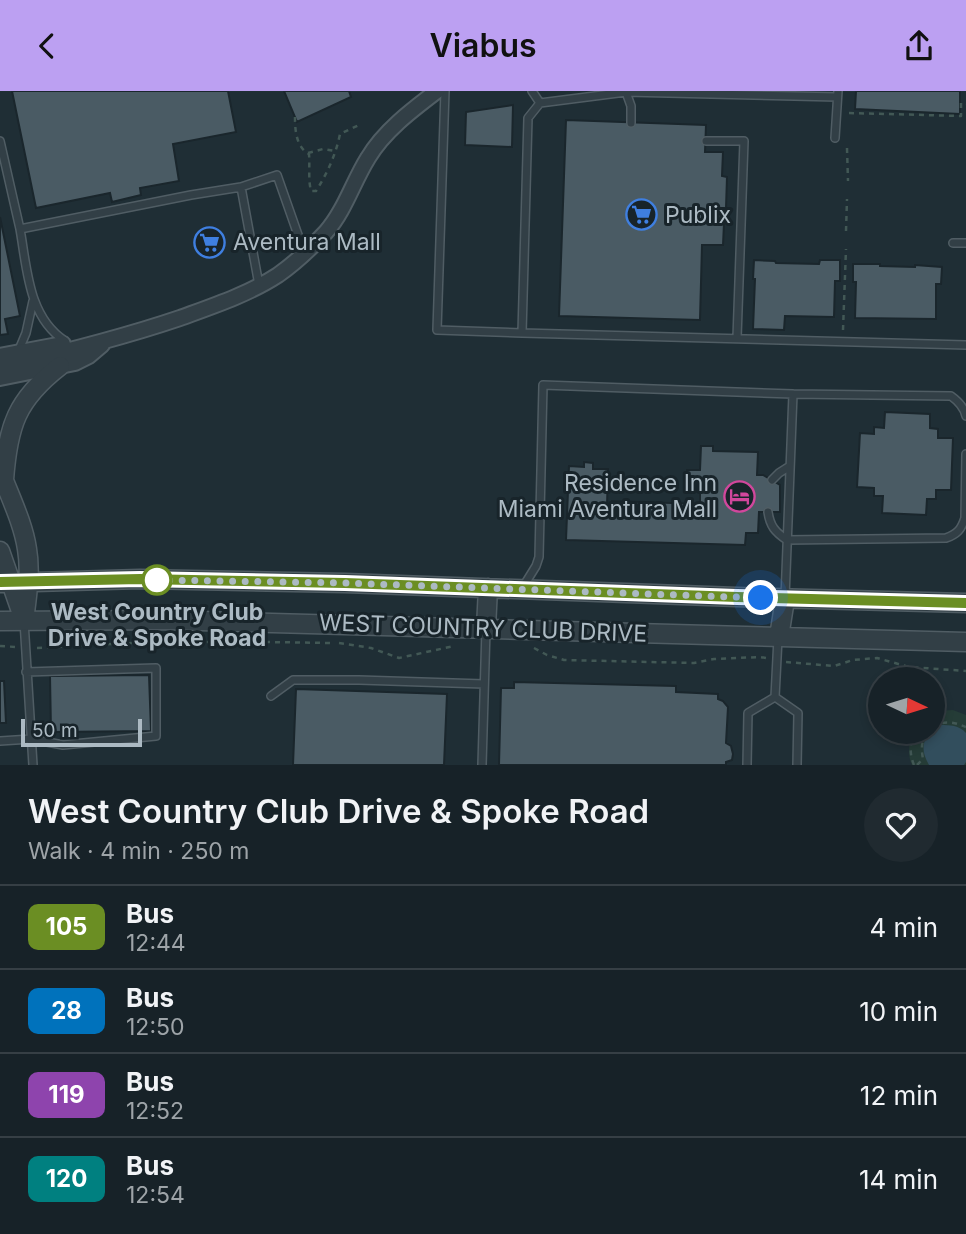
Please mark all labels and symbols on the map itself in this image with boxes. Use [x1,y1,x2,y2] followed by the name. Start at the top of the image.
[625,198,659,232] supermarket icon: Publix
[665,201,731,229] place label: Publix
[193,225,227,259] supermarket icon: Aventura Mall
[233,228,381,256] place label: Aventura Mall
[498,469,717,523] place label: Residence Inn Miami Aventura Mall
[723,479,757,513] hotel icon: Residence Inn Miami Aventura Mall
[142,565,172,595] marker: West Country Club Drive & Spoke Road
[743,580,778,615] your location
[48,598,266,652] place label: West Country Club Drive & Spoke Road
[318,608,648,648] street label: WEST COUNTRY CLUB DRIVE
[868,667,945,744] north arrow
[21,716,142,748] scale bar

